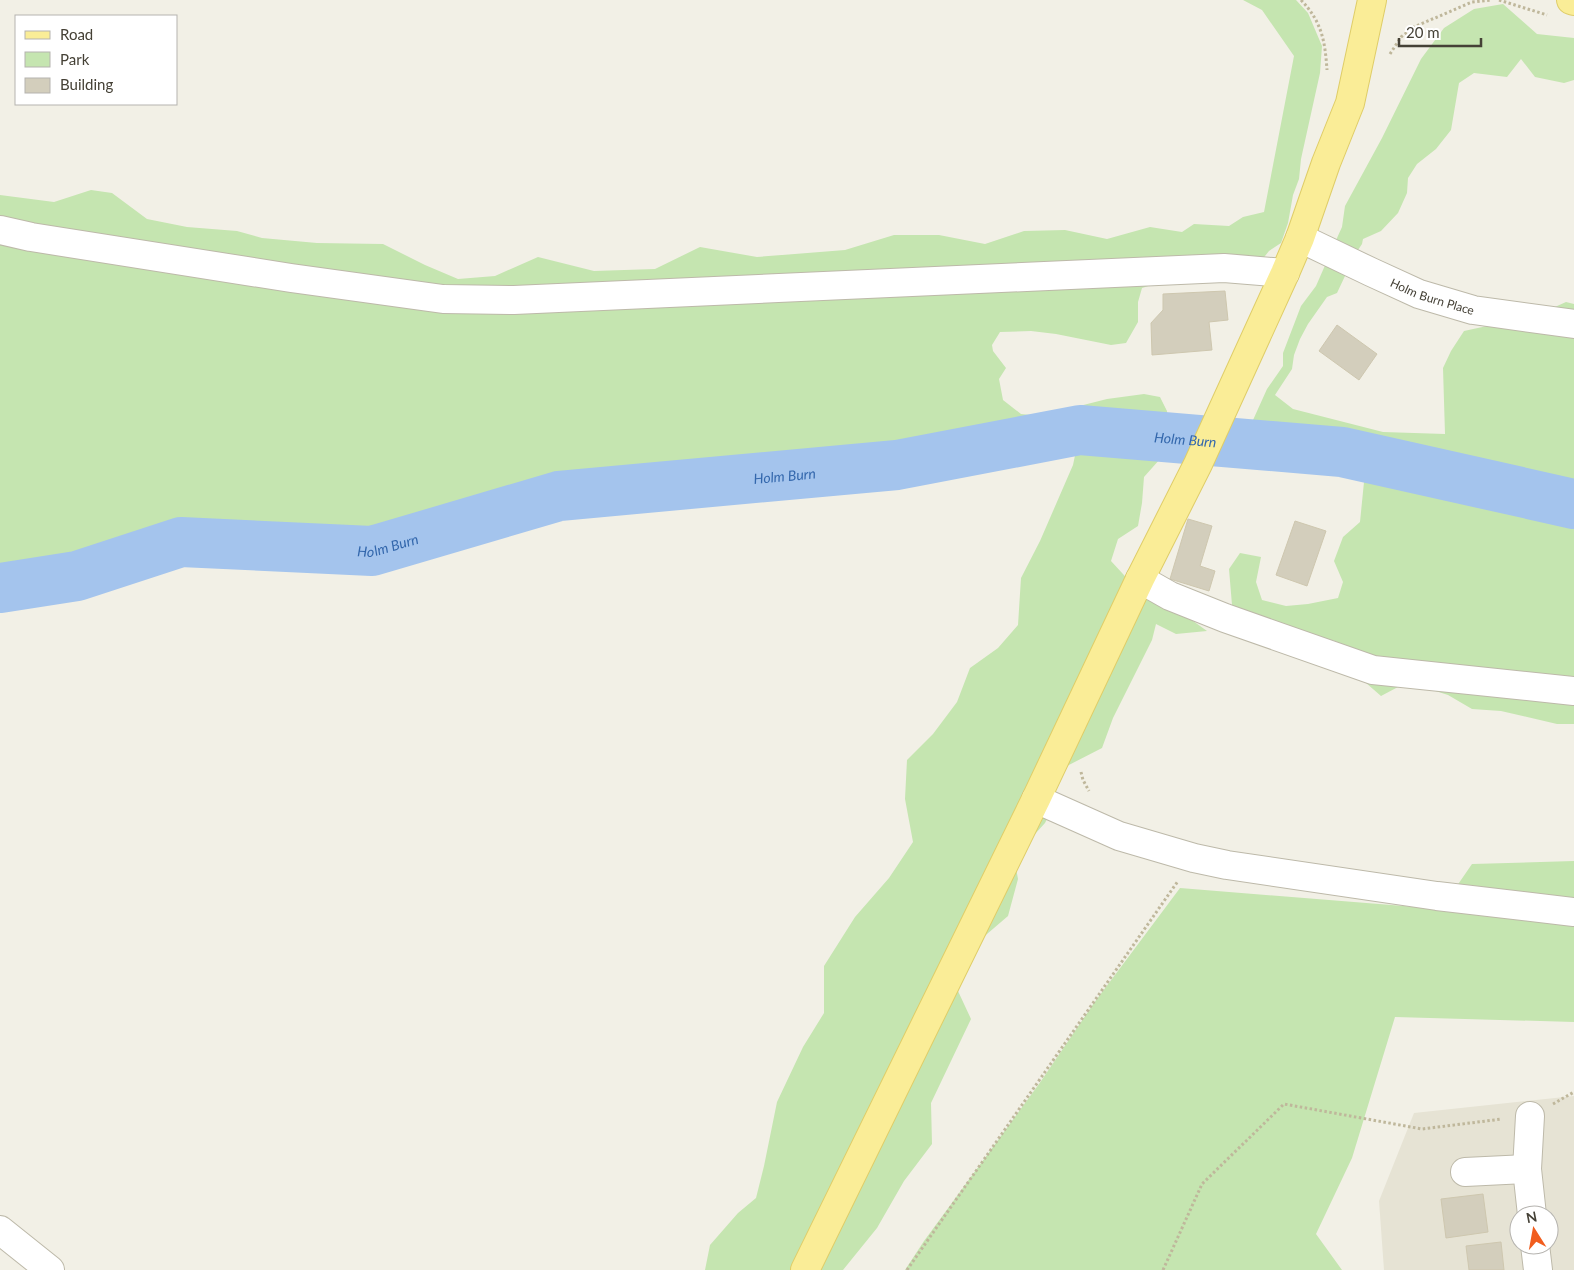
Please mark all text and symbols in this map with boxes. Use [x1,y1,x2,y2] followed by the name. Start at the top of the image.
[15,15,178,105] legend
[1399,15,1482,47] scale bar
[1406,23,1440,41] text: 20 m
[60,25,93,43] text: Road
[60,50,90,68] text: Park
[60,75,113,93] text: Building
[1388,274,1476,318] street label: Holm Burn Place
[1154,428,1217,450] water label: Holm Burn
[753,464,816,487] water label: Holm Burn
[357,529,420,560] water label: Holm Burn
[1509,1205,1559,1255] north arrow
[1525,1207,1538,1226] text: N

